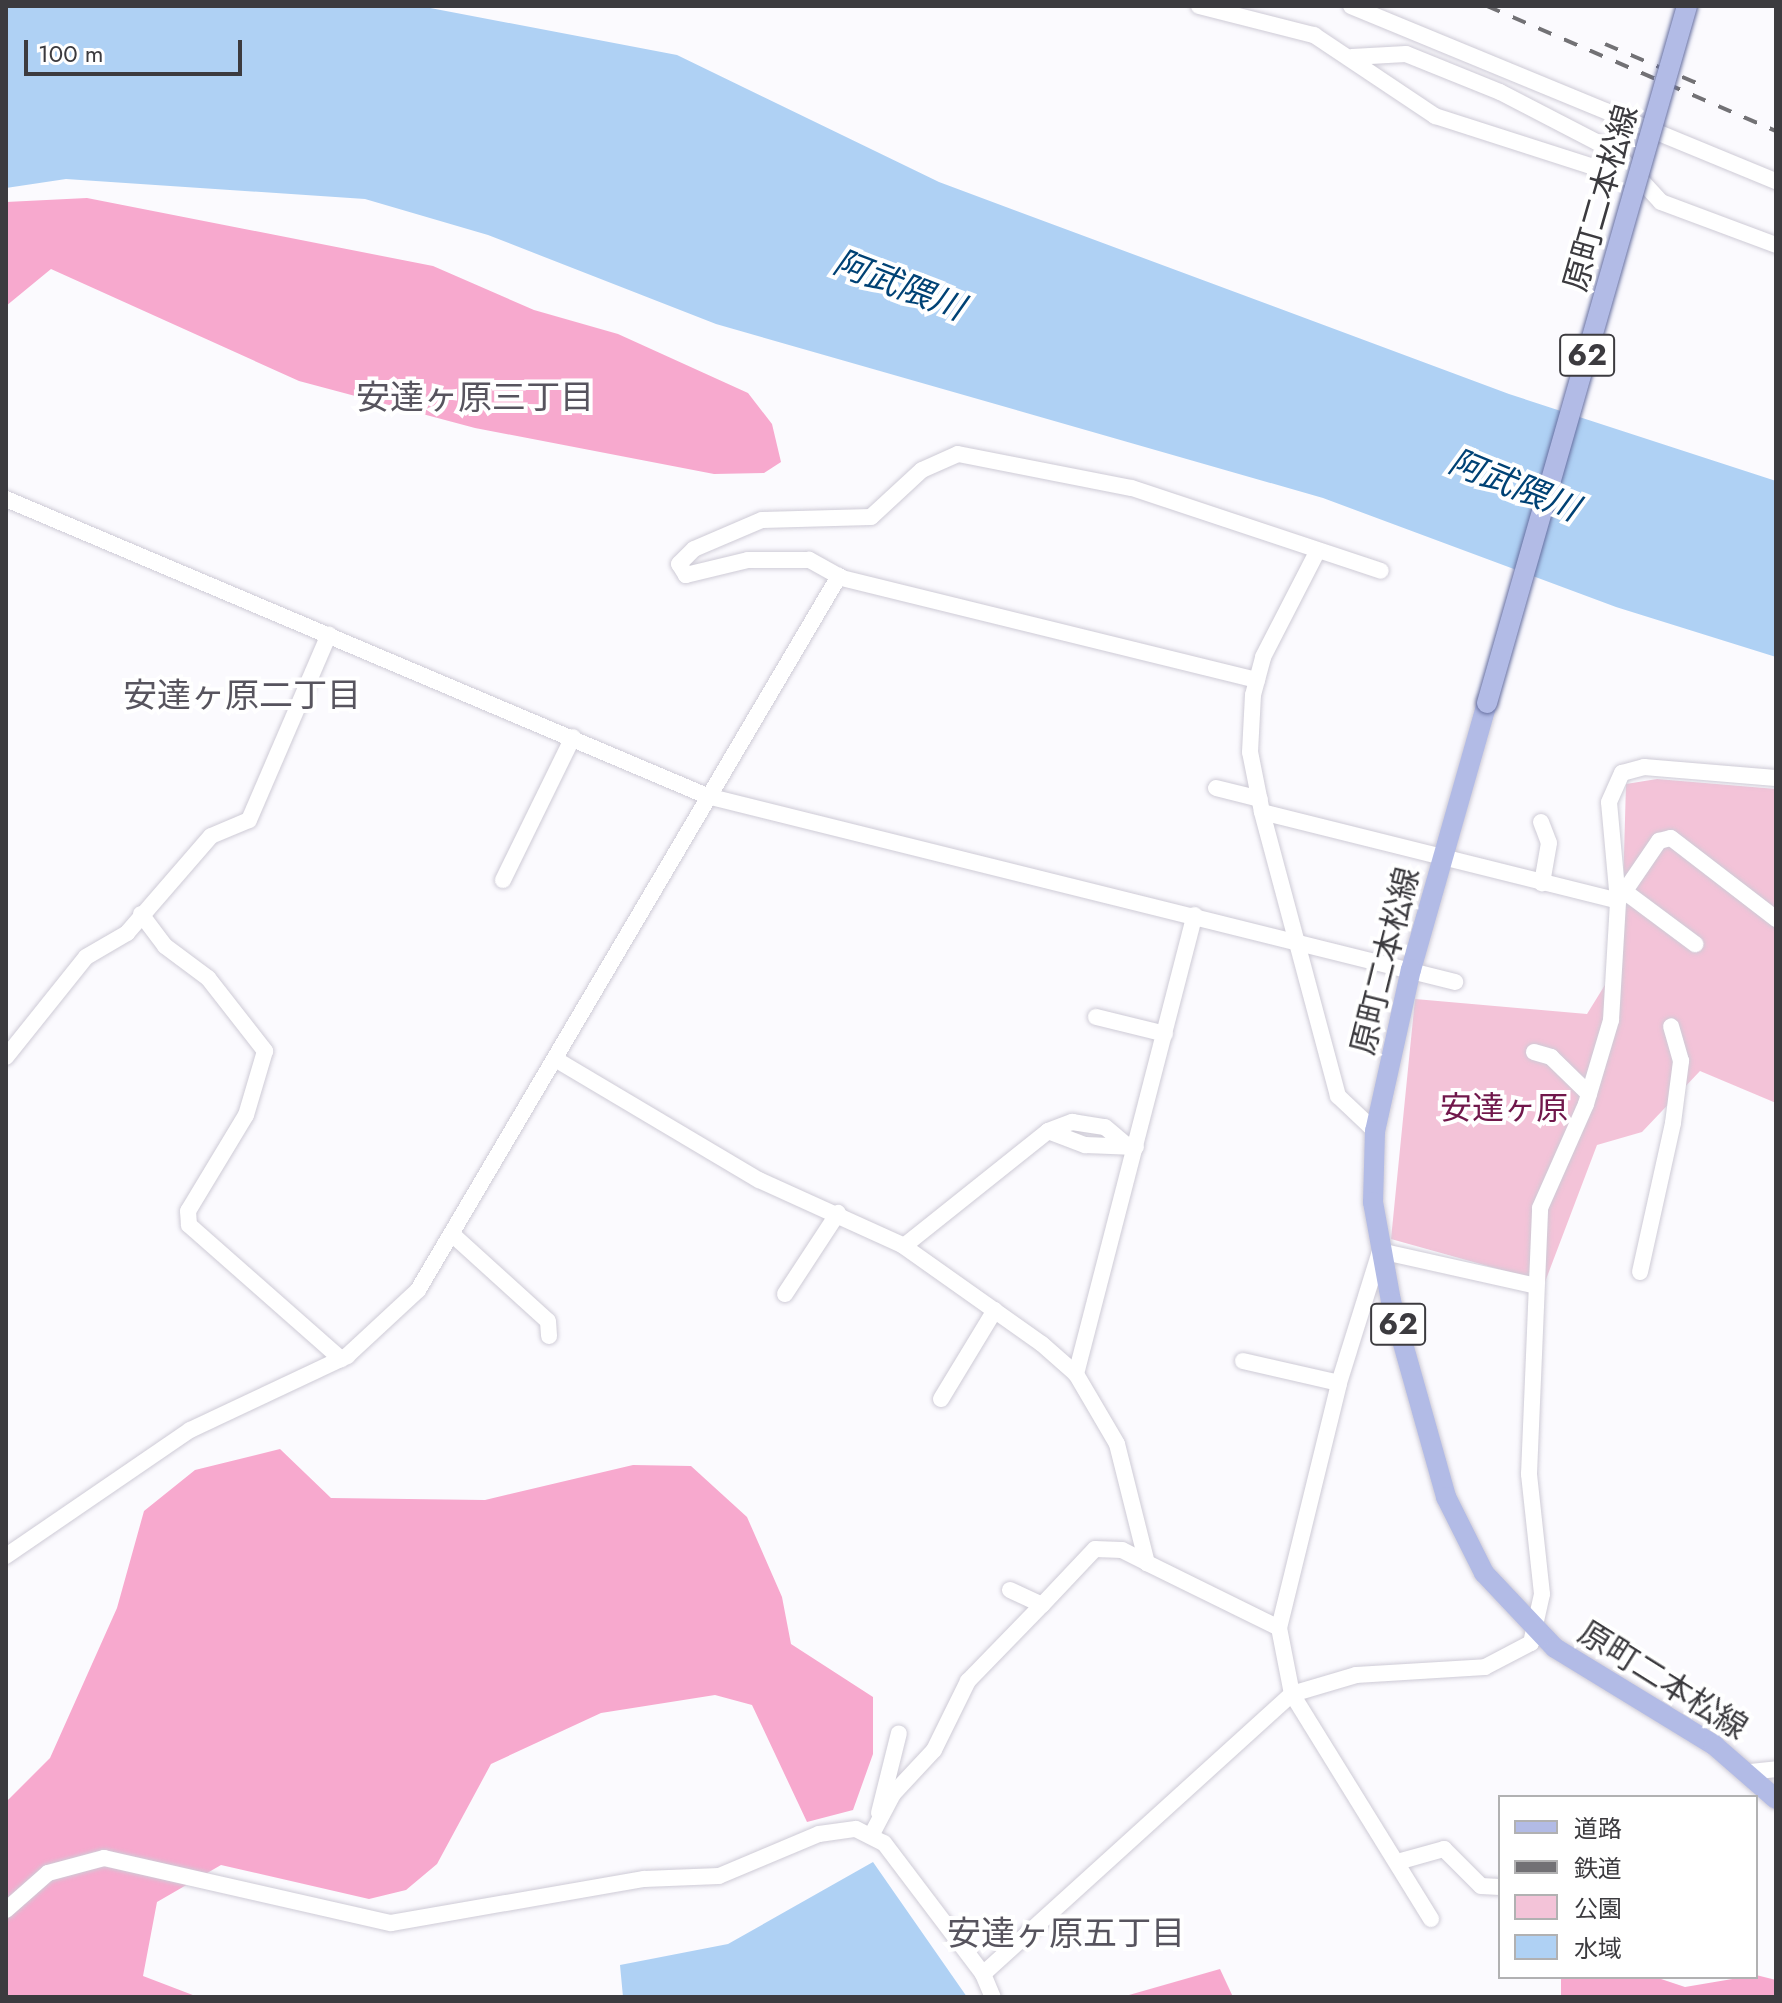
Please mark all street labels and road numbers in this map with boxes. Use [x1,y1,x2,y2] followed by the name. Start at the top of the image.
[1556,100,1646,296] street label: 原町二本松線
[1559,329,1615,381] road number: 62
[1343,863,1427,1059] street label: 原町二本松線
[1370,1298,1426,1350] road number: 62
[1571,1613,1755,1747] street label: 原町二本松線

